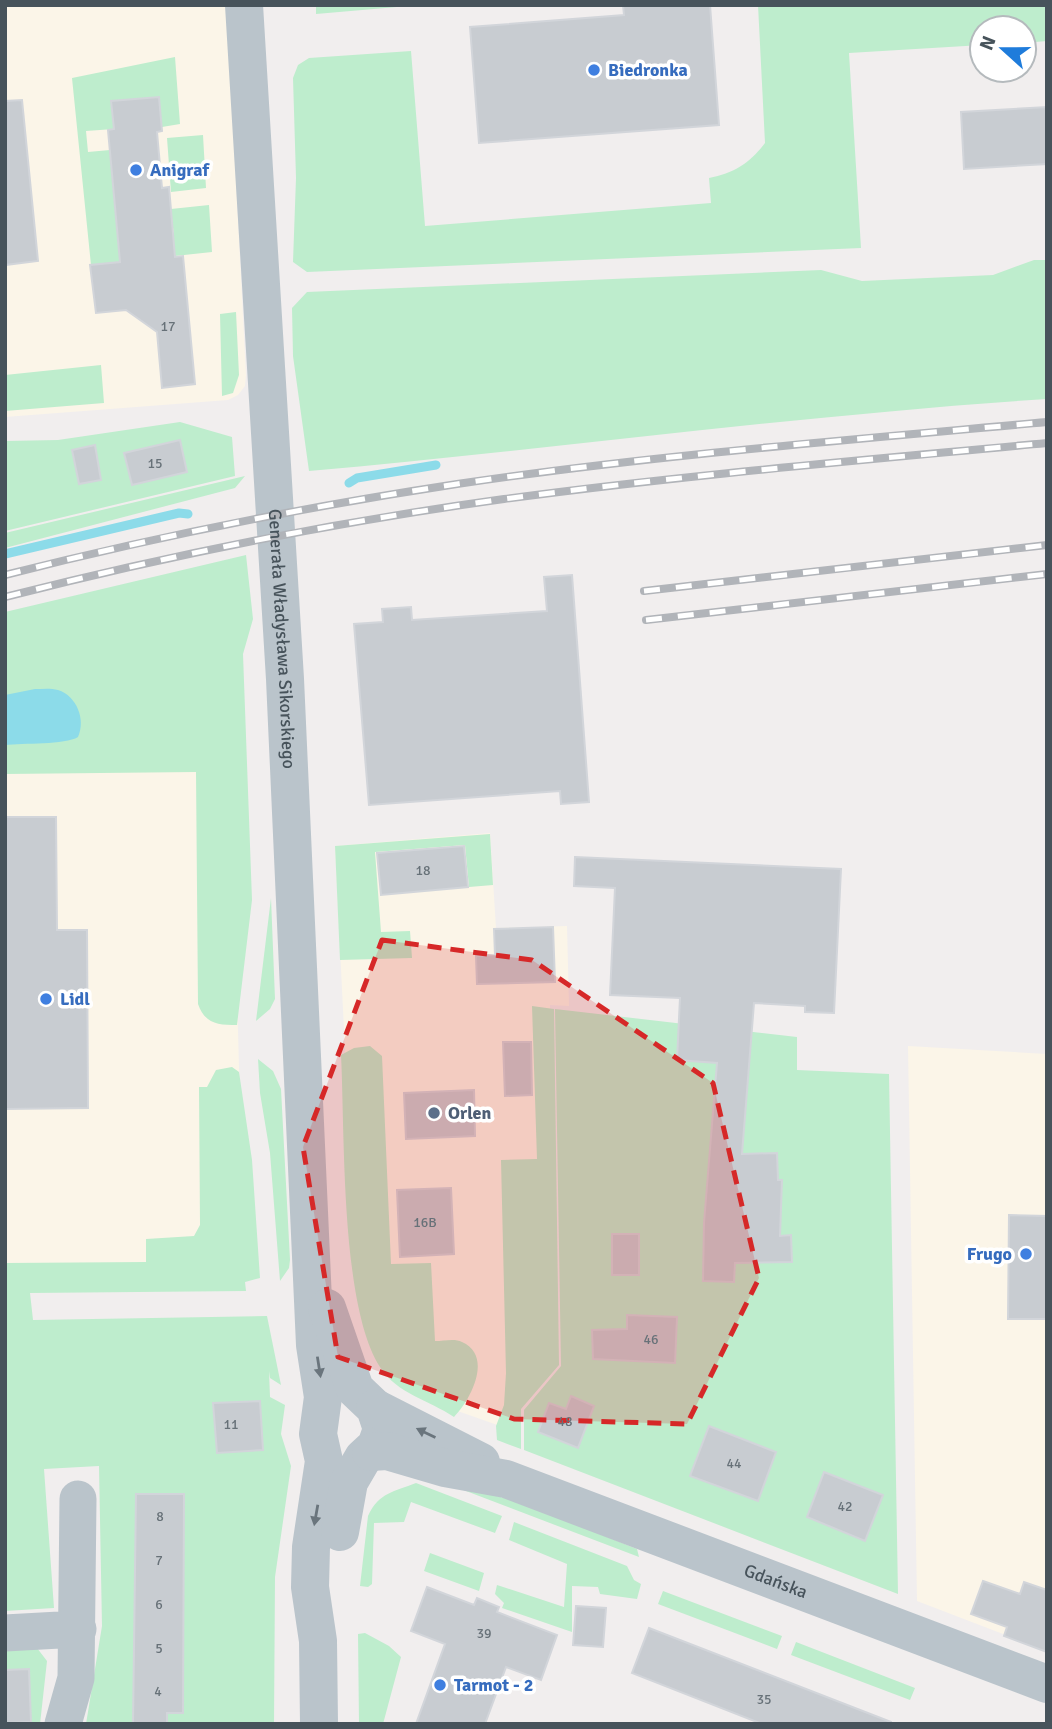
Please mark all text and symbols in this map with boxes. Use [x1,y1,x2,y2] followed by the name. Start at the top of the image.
[968,14,1038,84] north arrow
[974,33,1002,54] text: N
[608,59,688,81] place label: Biedronka
[586,62,602,78] marker: Biedronka
[150,159,211,181] place label: Anigraf
[128,162,144,178] marker: Anigraf
[160,318,176,335] house number: 17
[147,455,163,472] house number: 15
[264,508,300,769] street label: Generała Władysława Sikorskiego
[415,862,431,879] house number: 18
[60,988,90,1010] place label: Lidl
[38,991,54,1007] marker: Lidl
[448,1102,492,1124] place label: Orlen
[426,1105,442,1121] marker: Orlen
[413,1214,437,1231] house number: 16B
[967,1243,1012,1265] place label: Frugo
[1018,1246,1034,1262] marker: Frugo
[643,1331,659,1348] house number: 46
[314,1356,325,1378] one-way arrow
[557,1413,573,1430] house number: 48
[223,1416,239,1433] house number: 11
[416,1427,436,1439] one-way arrow
[726,1455,742,1472] house number: 44
[837,1498,853,1515] house number: 42
[310,1504,321,1526] one-way arrow
[156,1508,164,1525] house number: 8
[155,1552,163,1569] house number: 7
[741,1559,811,1603] street label: Gdańska
[155,1596,163,1613] house number: 6
[476,1625,492,1642] house number: 39
[155,1640,163,1657] house number: 5
[454,1674,533,1696] place label: Tarmot - 2
[432,1677,448,1693] marker: Tarmot - 2
[154,1683,162,1700] house number: 4
[756,1691,772,1708] house number: 35

